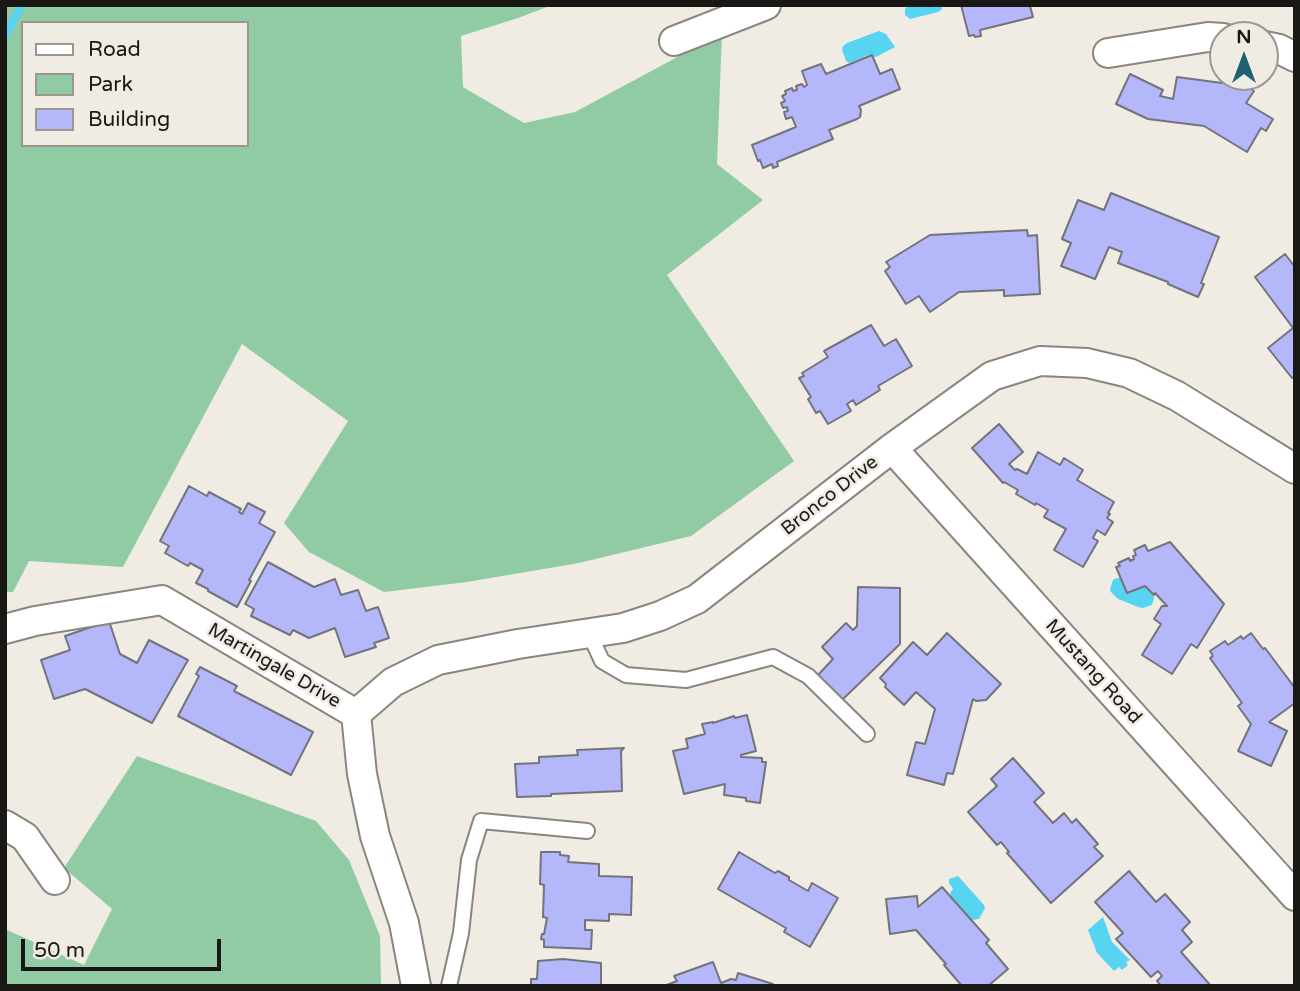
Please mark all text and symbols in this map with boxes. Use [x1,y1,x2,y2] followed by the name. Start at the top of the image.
[21,21,248,147] legend
[1209,21,1279,91] north arrow
[1236,26,1252,48] text: N
[88,37,141,62] text: Road
[88,72,133,97] text: Park
[88,107,170,132] text: Building
[777,451,883,541] street label: Bronco Drive
[1040,615,1146,729] street label: Mustang Road
[203,619,345,713] street label: Martingale Drive
[24,925,224,969] scale bar
[34,938,85,963] text: 50 m

